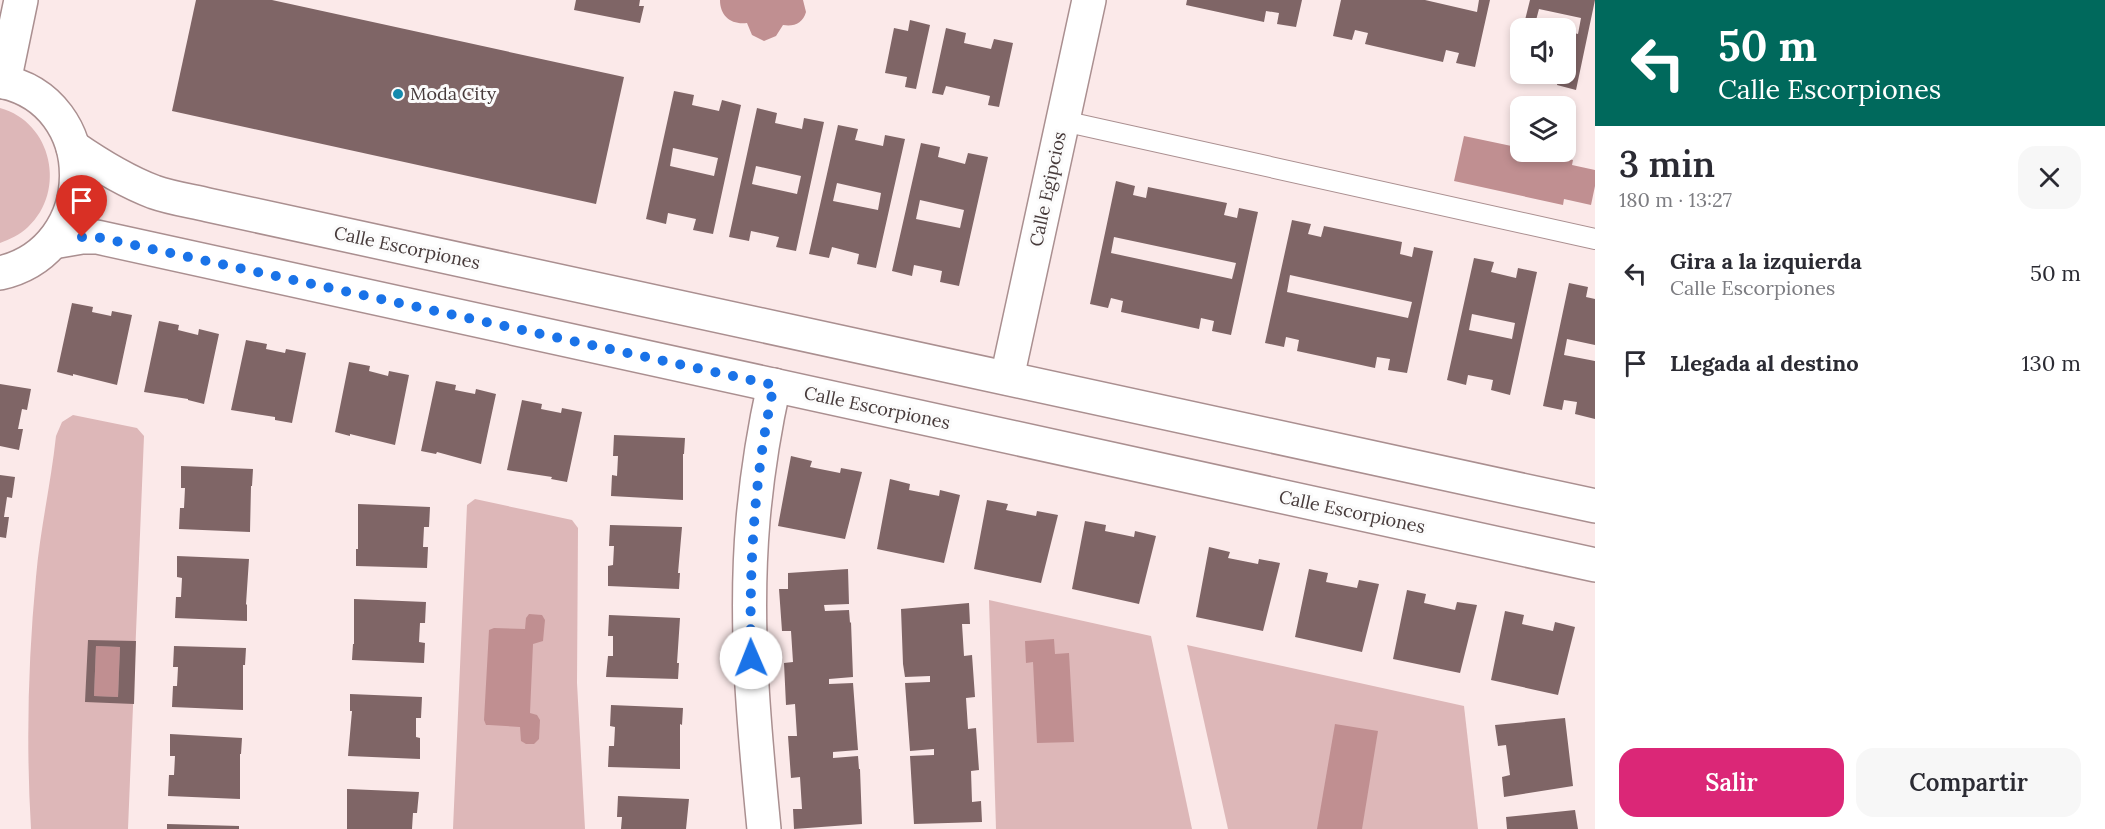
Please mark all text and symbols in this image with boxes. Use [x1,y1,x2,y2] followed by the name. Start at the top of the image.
[1510,18,1576,162] map controls
[1510,18,1576,84] button: sound
[1718,19,1817,73] text: 50 m
[1619,24,1697,102] icon: left
[1718,72,1941,106] text: Calle Escorpiones
[410,82,497,105] place label: Moda City
[391,87,405,101] marker: Moda City
[1510,96,1576,162] button: layers
[1024,129,1071,248] street label: Calle Egipcios
[1619,141,1715,187] text: 3 min
[2018,146,2081,209] button: close
[56,175,107,237] pin
[65,184,98,217] icon: arrive
[1619,187,1732,212] text: 180 m · 13:27
[332,221,482,274] street label: Calle Escorpiones
[1670,247,1862,275] text: Gira a la izquierda
[1619,257,1652,290] icon: left
[2030,259,2081,287] text: 50 m
[1670,275,1835,300] text: Calle Escorpiones
[1619,347,1652,380] icon: arrive
[1670,349,1859,377] text: Llegada al destino
[2022,349,2081,377] text: 130 m
[802,381,952,434] street label: Calle Escorpiones
[1277,485,1427,538] street label: Calle Escorpiones
[719,626,783,690] position arrow
[1619,748,1844,817] button: Salir
[1856,748,2081,817] button: Compartir

